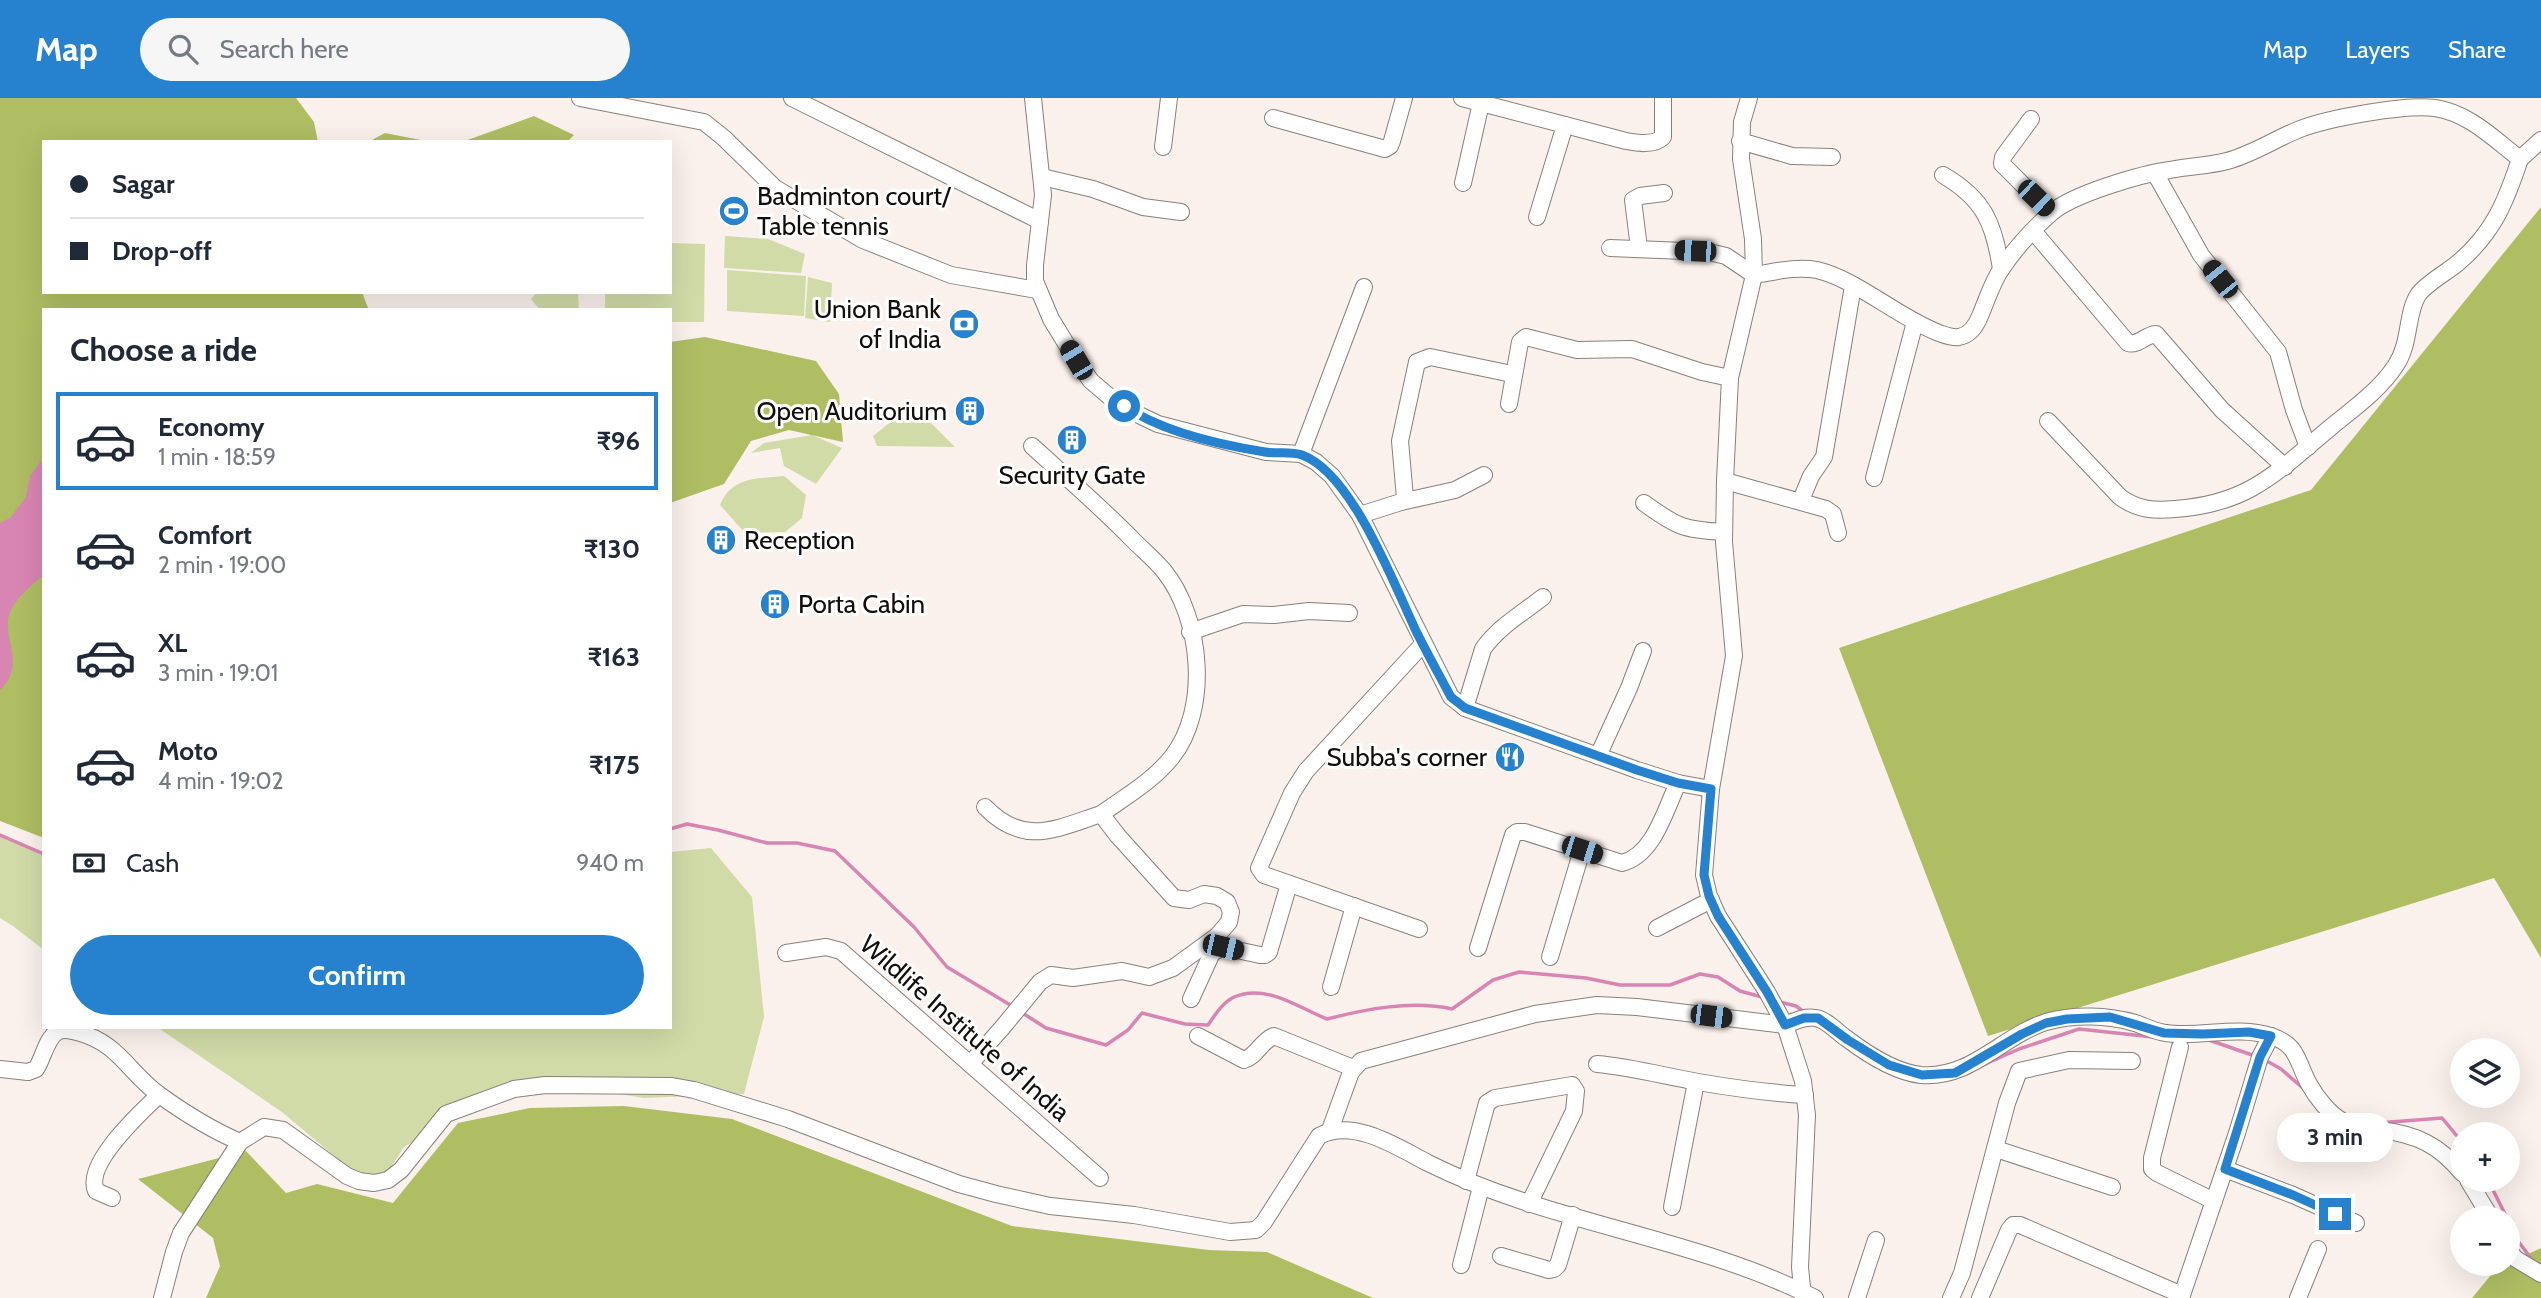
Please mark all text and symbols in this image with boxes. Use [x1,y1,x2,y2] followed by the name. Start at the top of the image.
[140,18,630,81] search box
[35,29,98,69] text: Map
[164,30,202,68] icon: search
[220,33,349,65] text: Search here
[2263,35,2307,64] text: Map
[2345,35,2410,64] text: Layers
[2448,35,2506,64] text: Share
[112,168,175,200] text: Sagar
[2014,176,2059,220] car
[757,180,952,242] place label: Badminton court/ Table tennis
[717,194,751,228] sports icon: Badminton court/ Table tennis
[112,235,212,267] text: Drop-off
[1674,240,1717,262] car
[2199,256,2242,302] car
[814,293,942,355] place label: Union Bank of India
[947,307,981,341] bank icon: Union Bank of India
[70,330,257,369] text: Choose a ride
[1057,337,1096,383] car
[1108,390,1140,422] route start
[953,394,987,428] building icon: Open Auditorium
[757,395,947,427] place label: Open Auditorium
[74,410,137,473] icon: car
[158,411,264,443] text: Economy
[1055,423,1089,457] building icon: Security Gate
[597,425,640,457] text: ₹96
[158,443,276,471] text: 1 min · 18:59
[998,459,1146,491] place label: Security Gate
[74,518,137,581] icon: car
[158,519,252,551] text: Comfort
[704,523,738,557] building icon: Reception
[744,524,855,556] place label: Reception
[584,533,640,565] text: ₹130
[158,551,286,579] text: 2 min · 19:00
[758,587,792,621] building icon: Porta Cabin
[798,588,925,620] place label: Porta Cabin
[74,626,137,689] icon: car
[158,627,187,659] text: XL
[588,641,640,673] text: ₹163
[158,659,278,687] text: 3 min · 19:01
[74,734,137,797] icon: car
[158,735,218,767] text: Moto
[1493,740,1527,774] restaurant icon: Subba's corner
[1327,741,1488,773] place label: Subba's corner
[589,749,640,781] text: ₹175
[158,767,284,795] text: 4 min · 19:02
[1559,834,1606,866] car
[70,844,108,882] icon: cash
[126,847,179,879] text: Cash
[576,849,644,877] text: 940 m
[853,928,1077,1128] street label: Wildlife Institute of India
[1201,932,1246,962] car
[70,935,644,1015] button: Confirm
[1689,1003,1734,1029] car
[2450,1038,2520,1276] map controls
[2450,1038,2520,1108] button: layers
[2277,1112,2393,1162] callout: 3 min
[2450,1122,2520,1192] button: +
[2307,1123,2363,1151] text: 3 min
[2319,1198,2351,1230] route end
[2450,1206,2520,1276] button: −

